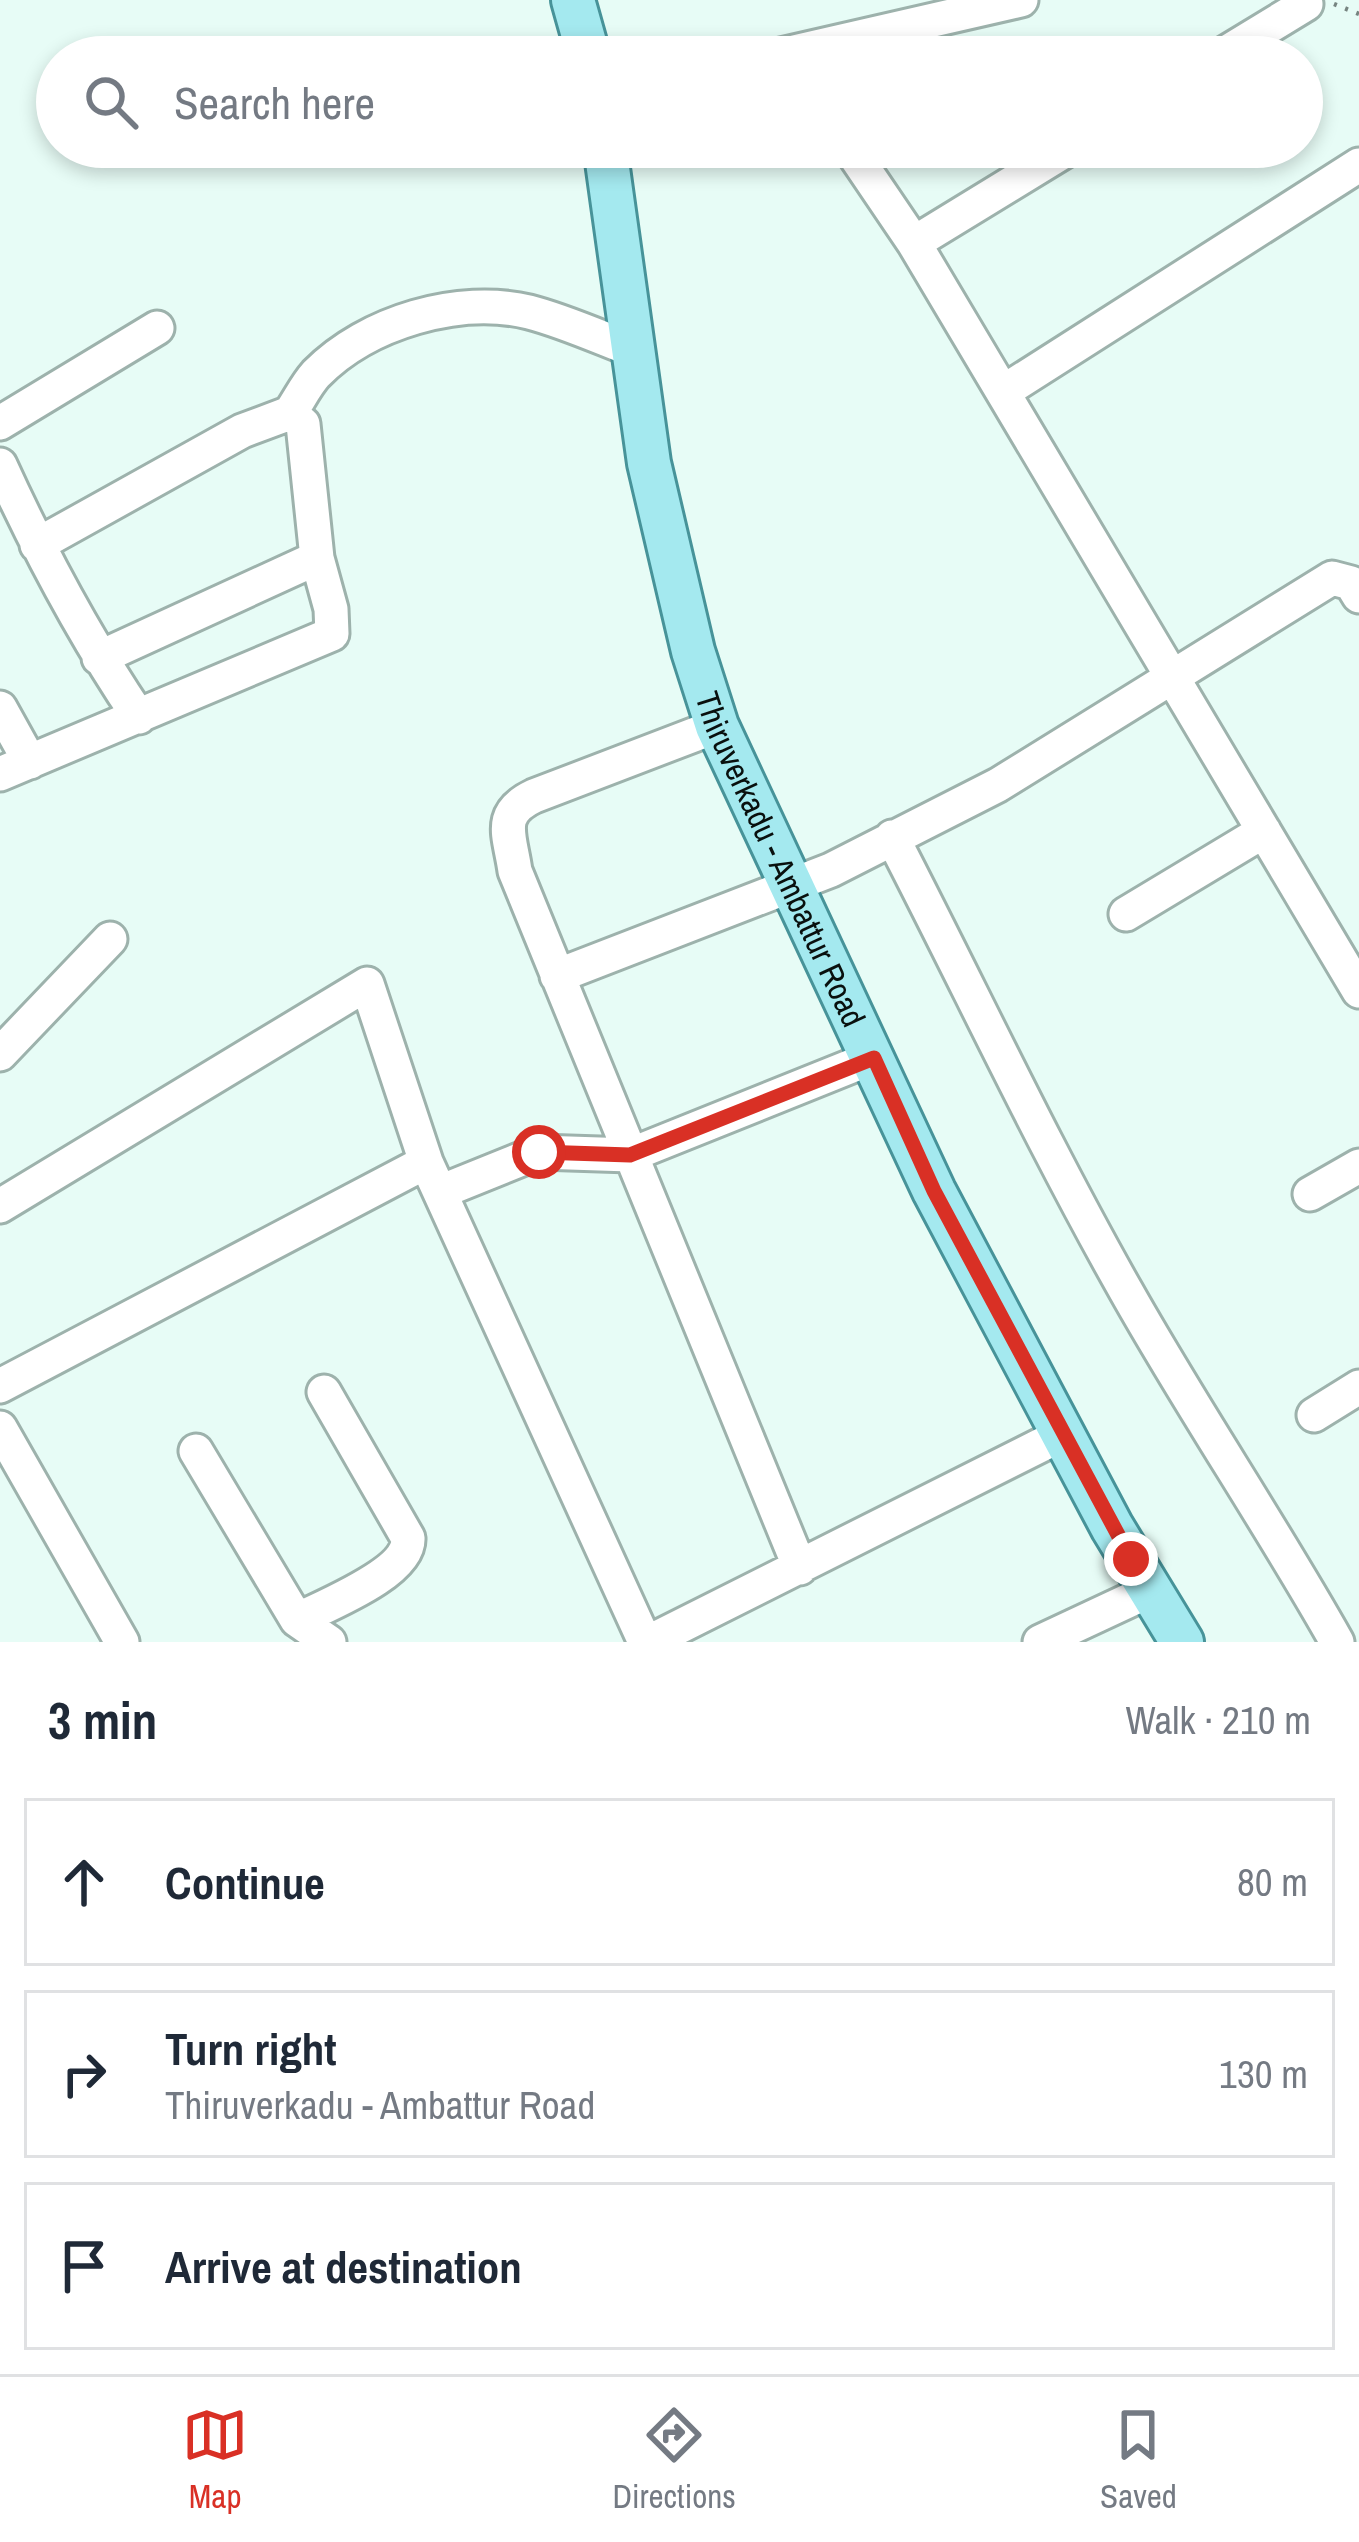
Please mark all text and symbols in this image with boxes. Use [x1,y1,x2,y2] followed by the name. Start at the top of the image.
[36,36,1323,168] search box
[78,69,144,135] icon: search
[174,72,375,133] text: Search here
[685,686,876,1034] street label: Thiruverkadu - Ambattur Road
[512,1125,566,1179] route start
[1104,1532,1158,1586] route end
[48,1686,157,1755] text: 3 min
[1126,1694,1311,1746] text: Walk · 210 m
[51,1849,117,1915] icon: ahead
[165,1852,325,1913] text: Continue
[1237,1856,1308,1908] text: 80 m
[165,2018,337,2079] text: Turn right
[51,2041,117,2107] icon: right
[1219,2048,1308,2100] text: 130 m
[165,2079,595,2131] text: Thiruverkadu - Ambattur Road
[51,2233,117,2299] icon: arrive
[165,2236,522,2297] text: Arrive at destination
[182,2402,248,2518] tab: Map
[612,2402,736,2518] tab: Directions
[1100,2402,1177,2518] tab: Saved

